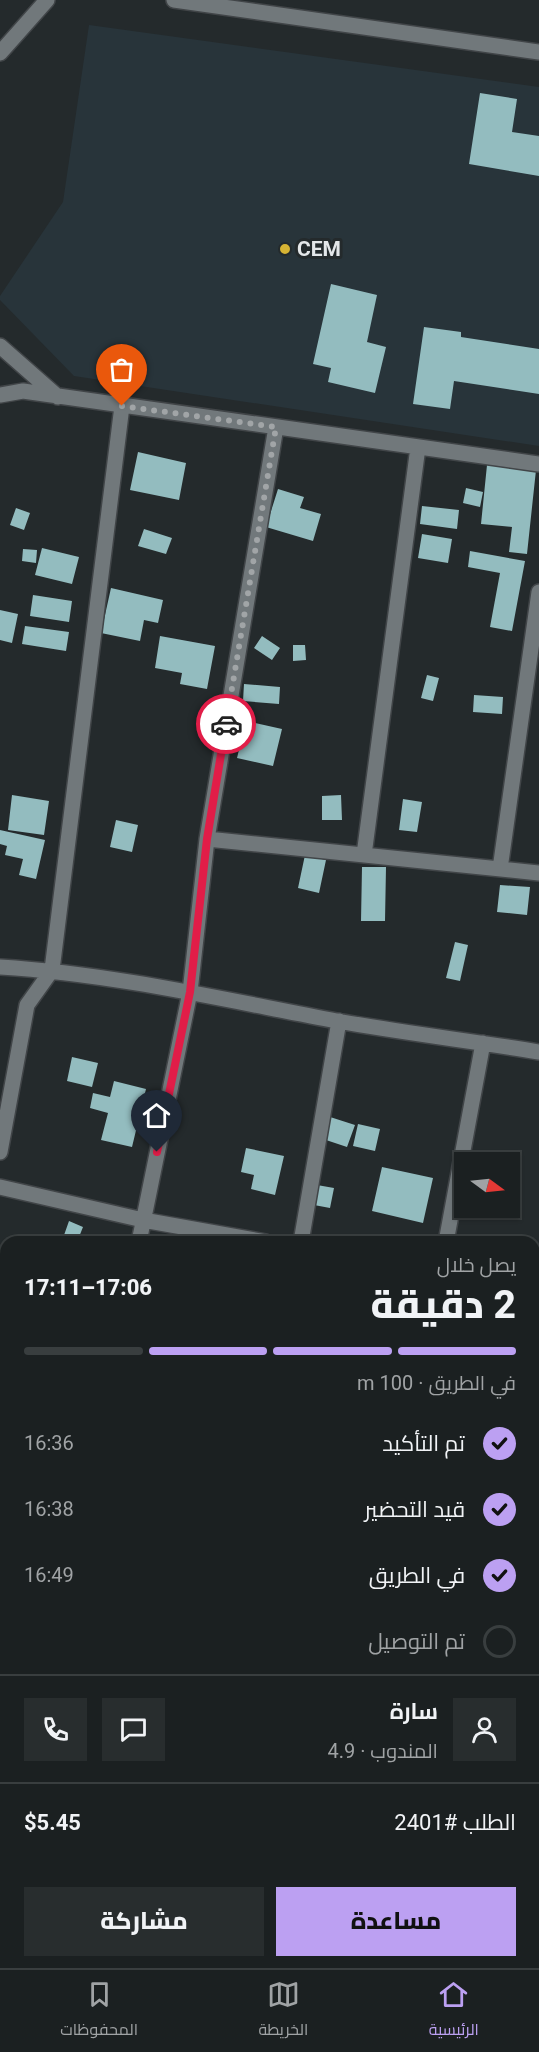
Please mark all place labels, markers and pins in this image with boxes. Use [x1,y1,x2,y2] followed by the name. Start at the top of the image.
[297,237,341,261] place label: CEM
[278,242,292,256] marker: CEM
[96,344,147,406] pin
[131,1090,182,1152] pin

